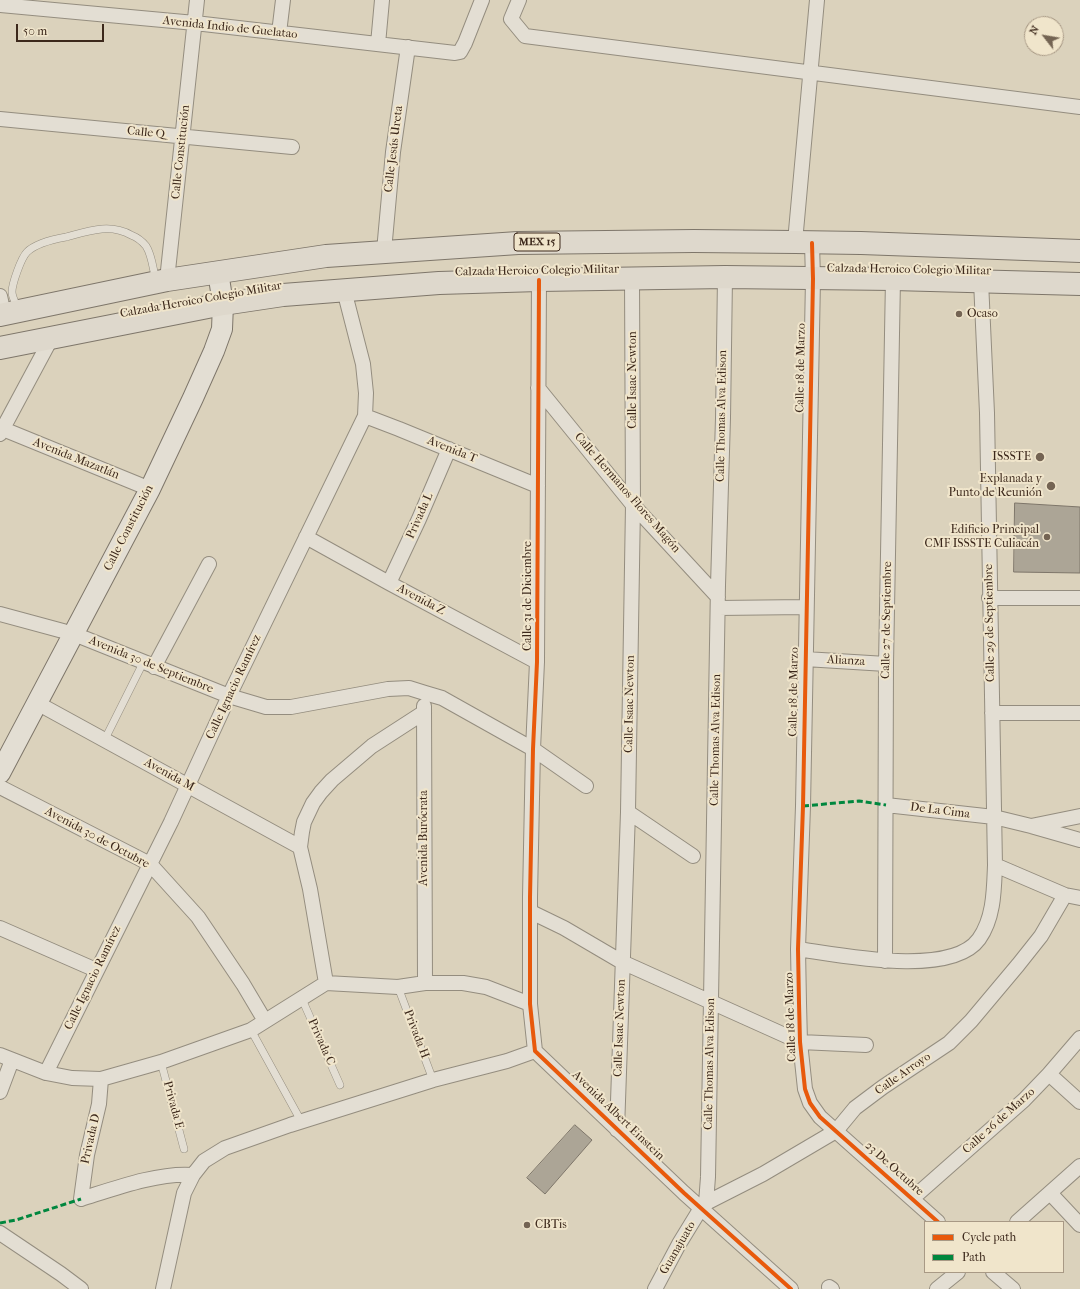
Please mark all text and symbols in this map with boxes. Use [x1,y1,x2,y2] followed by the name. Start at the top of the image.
[162,14,298,42] street label: Avenida Indio de Guelatao
[18,16,106,42] scale bar
[1024,16,1064,56] north arrow
[1026,23,1042,37] text: N
[23,24,47,38] text: 50 m
[169,104,193,200] street label: Calle Constitución
[382,105,406,193] street label: Calle Jesús Ureta
[126,124,166,142] street label: Calle Q
[514,233,560,251] road number: MEX 15
[827,261,991,279] street label: Calzada Heroico Colegio Militar
[455,262,619,280] street label: Calzada Heroico Colegio Militar
[119,279,283,321] street label: Calzada Heroico Colegio Militar
[967,307,998,321] place label: Ocaso
[954,309,964,319] marker: Ocaso
[793,323,809,413] street label: Calle 18 de Marzo
[626,331,640,429] street label: Calle Isaac Newton
[714,350,730,482] street label: Calle Thomas Alva Edison
[571,430,683,556] street label: Calle Hermanos Flores Magón
[425,434,479,466] street label: Avenida T
[31,435,121,483] street label: Avenida Mazatlán
[992,450,1031,464] place label: ISSSTE
[1034,451,1046,463] marker: ISSSTE
[948,472,1042,500] place label: Explanada y Punto de Reunión
[1045,480,1057,492] marker: Explanada y Punto de Reunión
[101,483,157,573] street label: Calle Constitución
[403,491,437,541] street label: Privada L
[925,523,1039,551] place label: Edificio Principal CMF ISSSTE Culiacán
[1042,532,1052,542] marker: Edificio Principal CMF ISSSTE Culiacán
[521,541,535,651] street label: Calle 31 de Diciembre
[879,561,895,679] street label: Calle 27 de Septiembre
[982,564,998,682] street label: Calle 29 de Septiembre
[394,581,448,619] street label: Avenida Z
[203,632,265,742] street label: Calle Ignacio Ramírez
[87,633,215,697] street label: Avenida 30 de Septiembre
[786,647,802,737] street label: Calle 18 de Marzo
[827,653,865,669] street label: Alianza
[622,655,638,753] street label: Calle Isaac Newton
[708,674,724,806] street label: Calle Thomas Alva Edison
[141,755,197,795] street label: Avenida M
[417,790,431,886] street label: Avenida Burócrata
[909,800,971,822] street label: De La Cima
[42,804,152,872] street label: Avenida 30 de Octubre
[62,924,124,1032] street label: Calle Ignacio Ramírez
[782,972,800,1062] street label: Calle 18 de Marzo
[611,979,629,1077] street label: Calle Isaac Newton
[702,998,718,1130] street label: Calle Thomas Alva Edison
[400,1007,432,1061] street label: Privada H
[304,1016,338,1068] street label: Privada C
[872,1050,934,1098] street label: Calle Arroyo
[569,1068,667,1164] street label: Avenida Albert Einstein
[160,1079,186,1131] street label: Privada E
[960,1085,1038,1157] street label: Calle 26 de Marzo
[78,1113,104,1165] street label: Privada D
[862,1139,926,1199] street label: 23 De Octubre
[535,1218,567,1232] place label: CBTis
[657,1219,699,1277] street label: Guanajuato
[522,1220,532,1230] marker: CBTis
[924,1221,1064,1273] legend
[962,1230,1016,1244] text: Cycle path
[962,1250,986,1264] text: Path

